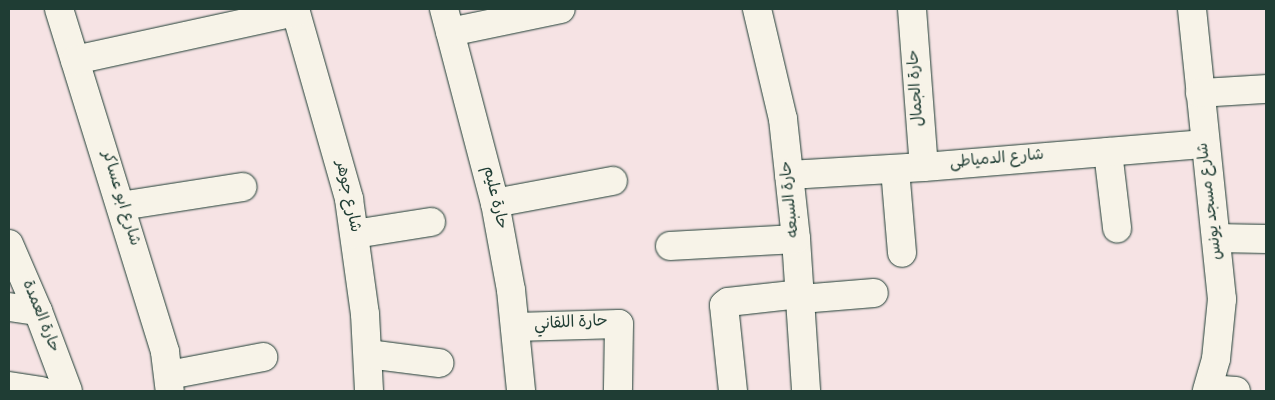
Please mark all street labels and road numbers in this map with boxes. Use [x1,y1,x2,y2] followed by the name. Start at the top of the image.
[906,49,930,127] street label: حارة الجمال
[1195,141,1229,261] street label: شارع مسجد يونس
[949,147,1045,175] street label: شارع الدمياطى
[95,149,143,249] street label: شارع ابو عساكر
[329,159,363,235] street label: شارع جوهر
[778,160,806,238] street label: حارة السبعه
[476,165,510,231] street label: حارة عليم
[16,278,62,356] street label: حارة العمدة
[534,313,608,337] street label: حارة اللقاني

